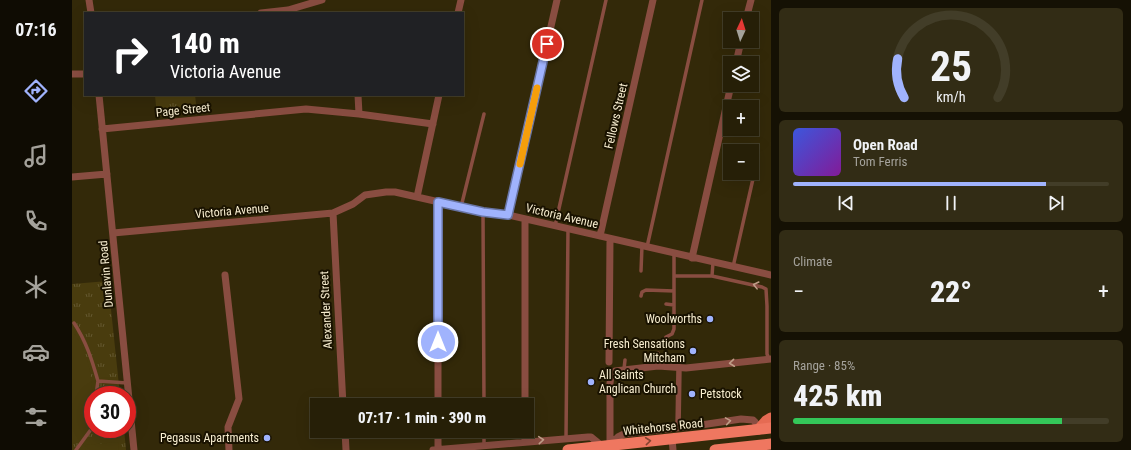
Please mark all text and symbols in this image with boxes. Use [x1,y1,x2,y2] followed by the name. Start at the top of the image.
[723,12,759,48] north arrow
[723,12,759,180] map controls
[15,19,57,40] text: 07:16
[170,27,240,60] text: 140 m
[530,27,564,61] pin
[104,28,156,80] icon: right
[536,33,558,55] icon: arrive
[930,42,972,91] text: 25
[723,56,759,92] button: layers
[170,61,281,82] text: Victoria Avenue
[22,77,50,105] icon: directions
[602,81,630,150] street label: Fellows Street
[936,89,966,105] text: km/h
[155,100,211,120] street label: Page Street
[723,100,759,136] button: +
[853,136,918,154] text: Open Road
[22,142,50,170] icon: music
[723,144,759,180] button: −
[853,154,907,169] text: Tom Ferris
[835,192,857,214] icon: previous
[940,192,962,214] icon: pause
[1045,192,1067,214] icon: next
[195,201,270,221] street label: Victoria Avenue
[524,201,600,231] street label: Victoria Avenue
[22,207,50,235] icon: phone
[96,240,116,308] street label: Dunlavin Road
[793,254,832,269] text: Climate
[317,270,335,349] street label: Alexander Street
[22,273,50,301] icon: climate
[930,274,972,309] text: 22°
[793,279,804,304] text: −
[1098,279,1109,304] text: +
[753,282,759,290] one-way arrow
[646,312,702,326] place label: Woolworths
[705,314,715,324] marker: Woolworths
[417,321,459,363] position arrow
[604,337,685,365] place label: Fresh Sensations Mitcham
[22,338,50,366] icon: car
[688,346,698,356] marker: Fresh Sensations Mitcham
[729,358,735,367] one-way arrow
[793,358,855,373] text: Range · 85%
[599,368,677,396] place label: All Saints Anglican Church
[586,377,596,387] marker: All Saints Anglican Church
[793,378,882,413] text: 425 km
[84,386,136,438] speed limit sign: 30
[700,387,742,401] place label: Petstock
[687,389,697,399] marker: Petstock
[22,403,50,431] icon: filters
[358,409,486,427] text: 07:17 · 1 min · 390 m
[622,416,704,438] street label: Whitehorse Road
[725,417,731,426] one-way arrow
[160,431,259,445] place label: Pegasus Apartments
[262,433,272,443] marker: Pegasus Apartments
[538,436,544,445] one-way arrow
[645,437,651,446] one-way arrow

